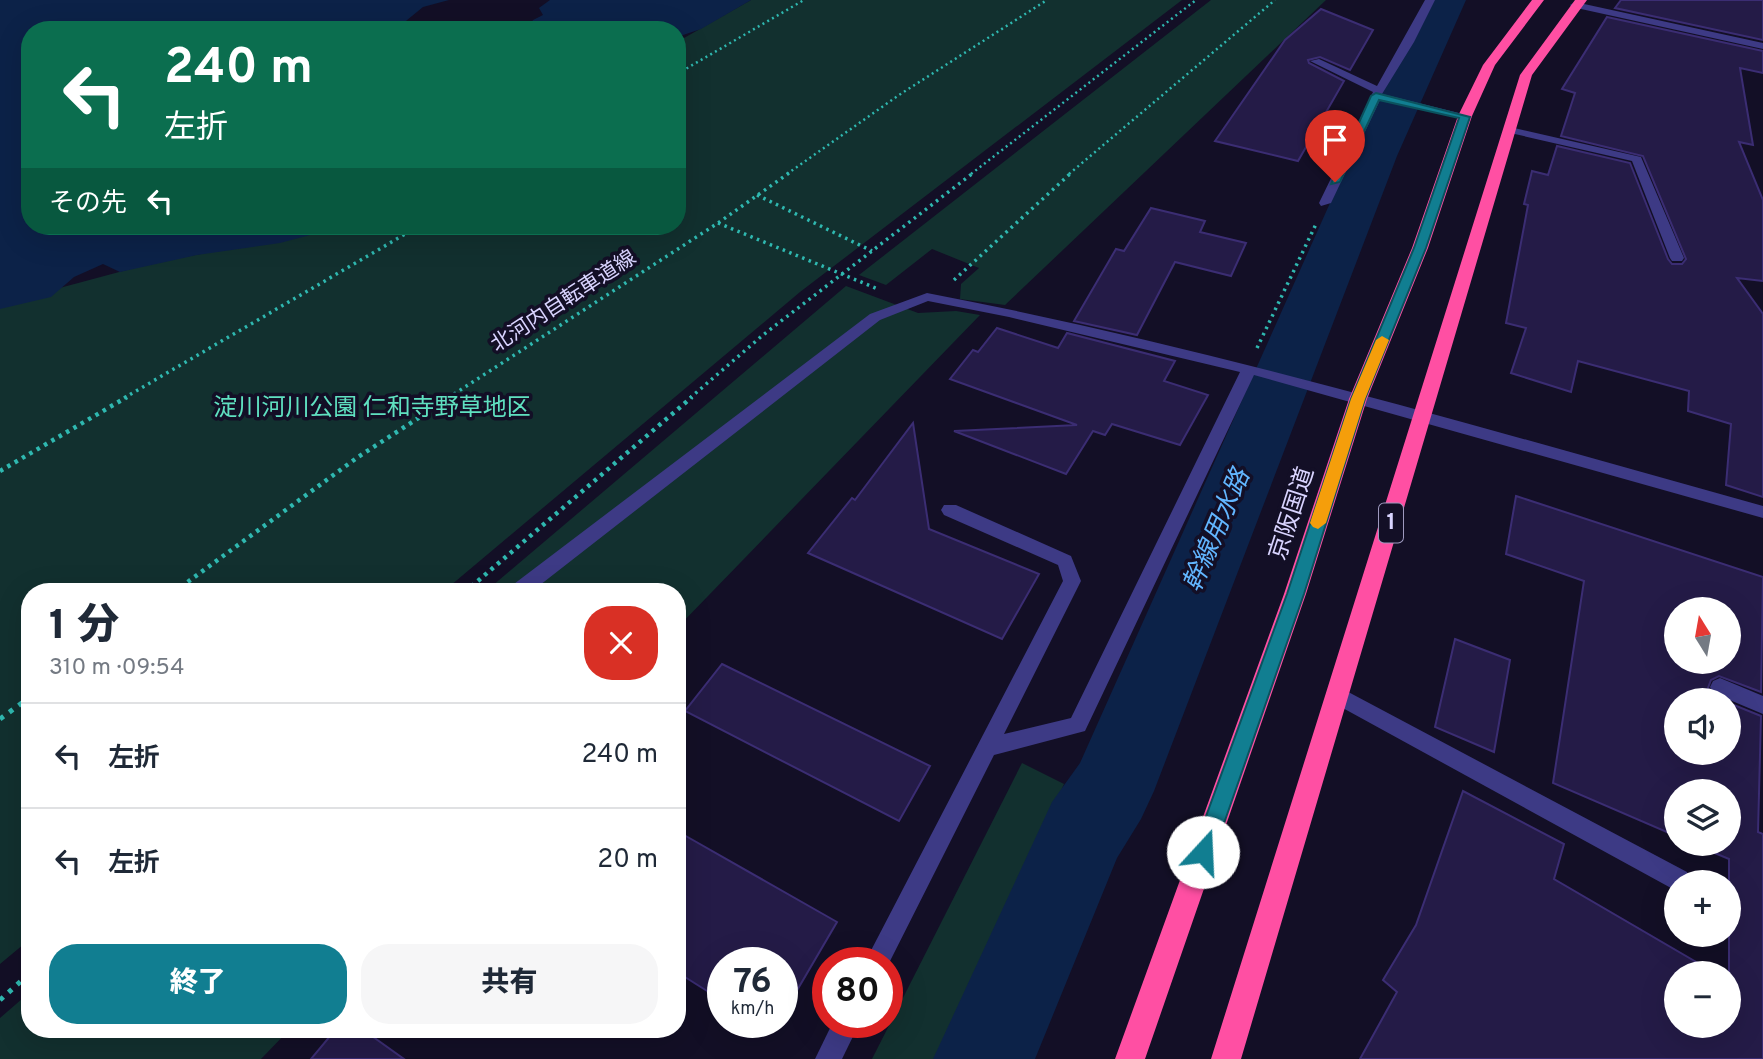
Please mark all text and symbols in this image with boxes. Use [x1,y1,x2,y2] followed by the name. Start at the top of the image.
[164,39,313,101] text: 240 m
[49,49,140,140] icon: left
[164,109,228,149] text: 左折
[1305,110,1365,182] pin
[1316,121,1354,159] icon: arrive
[141,182,179,220] icon: left
[49,188,127,221] text: その先
[486,245,642,359] street label: 北河内自転車道線
[213,394,531,424] park label: 淀川河川公園 仁和寺野草地区
[1177,463,1259,597] water label: 幹線用水路
[1264,464,1322,564] street label: 京阪国道
[1379,503,1403,542] road number: 1
[1664,597,1741,674] north arrow
[1664,597,1741,1038] map controls
[49,601,119,654] text: 1 分
[584,606,658,680] button: close
[49,654,185,683] text: 310 m · 09:54
[1664,688,1741,765] button: sound
[49,737,87,775] icon: left
[581,739,658,772] text: 240 m
[108,743,160,776] text: 左折
[1664,779,1741,856] button: layers
[1166,815,1240,889] position arrow
[49,842,87,880] icon: left
[597,844,658,877] text: 20 m
[108,848,160,881] text: 左折
[1664,870,1741,947] button: +
[49,944,347,1024] button: 終了
[361,944,658,1024] button: 共有
[812,947,903,1038] speed limit sign: 80
[733,961,772,1005] text: 76
[1664,961,1741,1038] button: −
[731,998,774,1021] text: km/h

